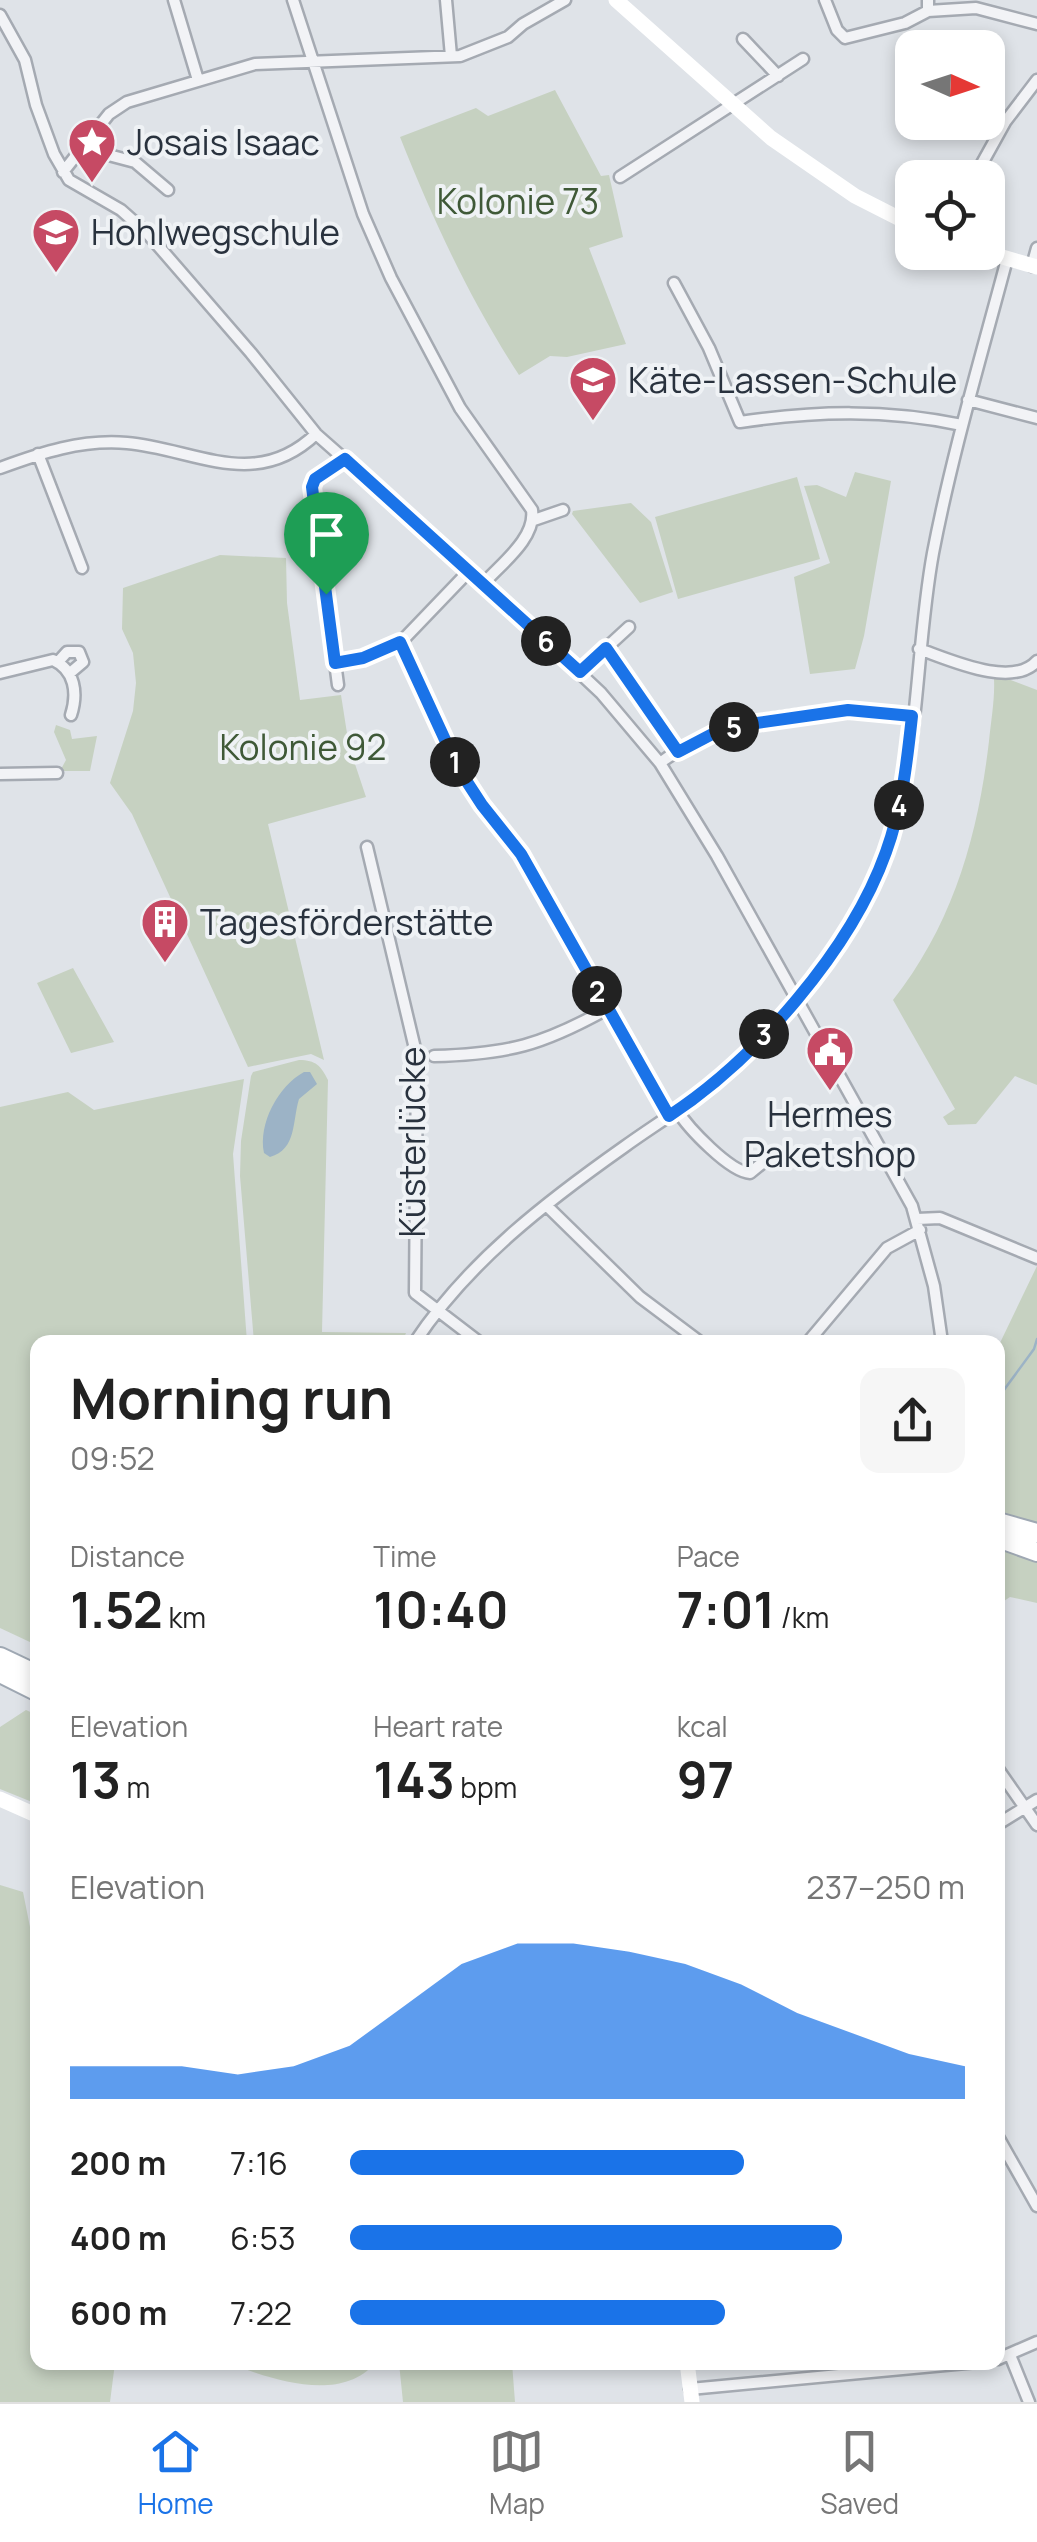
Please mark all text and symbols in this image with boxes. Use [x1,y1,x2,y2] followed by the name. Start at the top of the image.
[895,30,1005,140] north arrow
[895,30,1005,270] map controls
[66,116,118,184] place icon: Josais Isaac
[127,118,320,166] place label: Josais Isaac
[895,160,1005,270] button: locate
[437,177,599,225] park label: Kolonie 73
[30,206,82,274] school or university icon: Hohlwegschule
[91,208,340,256] place label: Hohlwegschule
[567,354,619,422] school or university icon: Käte-Lassen-Schule
[628,356,957,404] place label: Käte-Lassen-Schule
[284,492,369,595] pin
[299,507,354,562] icon: arrive
[521,616,571,666] pin: 6
[537,622,555,660] text: 6
[709,702,759,752] pin: 5
[726,708,742,746] text: 5
[219,723,387,771] park label: Kolonie 92
[430,737,480,787] pin: 1
[449,743,461,781] text: 1
[874,780,924,830] pin: 4
[890,786,908,824] text: 4
[139,896,191,964] building icon: Tagesförderstätte
[200,898,493,946] place label: Tagesförderstätte
[572,966,622,1016] pin: 2
[589,972,605,1010] text: 2
[739,1009,789,1059] pin: 3
[756,1015,772,1053] text: 3
[804,1024,856,1092] public building icon: Hermes Paketshop
[388,1047,436,1237] street label: Küsterlücke
[744,1090,916,1178] place label: Hermes Paketshop
[70,1360,393,1436] text: Morning run
[860,1368,965,1473] button: share
[70,1436,155,1480] text: 09:52
[70,1537,185,1575] text: Distance
[373,1537,437,1575] text: Time
[677,1537,740,1575] text: Pace
[70,1575,163,1643] text: 1.52
[373,1575,509,1643] text: 10:40
[677,1575,775,1643] text: 7:01
[163,1598,206,1636] text: km
[775,1598,829,1636] text: /km
[70,1707,188,1745] text: Elevation
[373,1707,503,1745] text: Heart rate
[677,1707,728,1745] text: kcal
[70,1745,121,1813] text: 13
[373,1745,455,1813] text: 143
[677,1745,734,1813] text: 97
[121,1768,150,1806] text: m
[455,1768,517,1806] text: bpm
[70,1865,205,1909] text: Elevation
[806,1865,965,1909] text: 237–250 m
[70,2141,166,2185] text: 200 m
[230,2141,288,2185] text: 7:16
[70,2216,167,2260] text: 400 m
[230,2216,296,2260] text: 6:53
[70,2291,167,2335] text: 600 m
[230,2291,292,2335] text: 7:22
[138,2424,214,2522] tab: Home
[489,2424,545,2522] tab: Map
[820,2424,899,2522] tab: Saved

